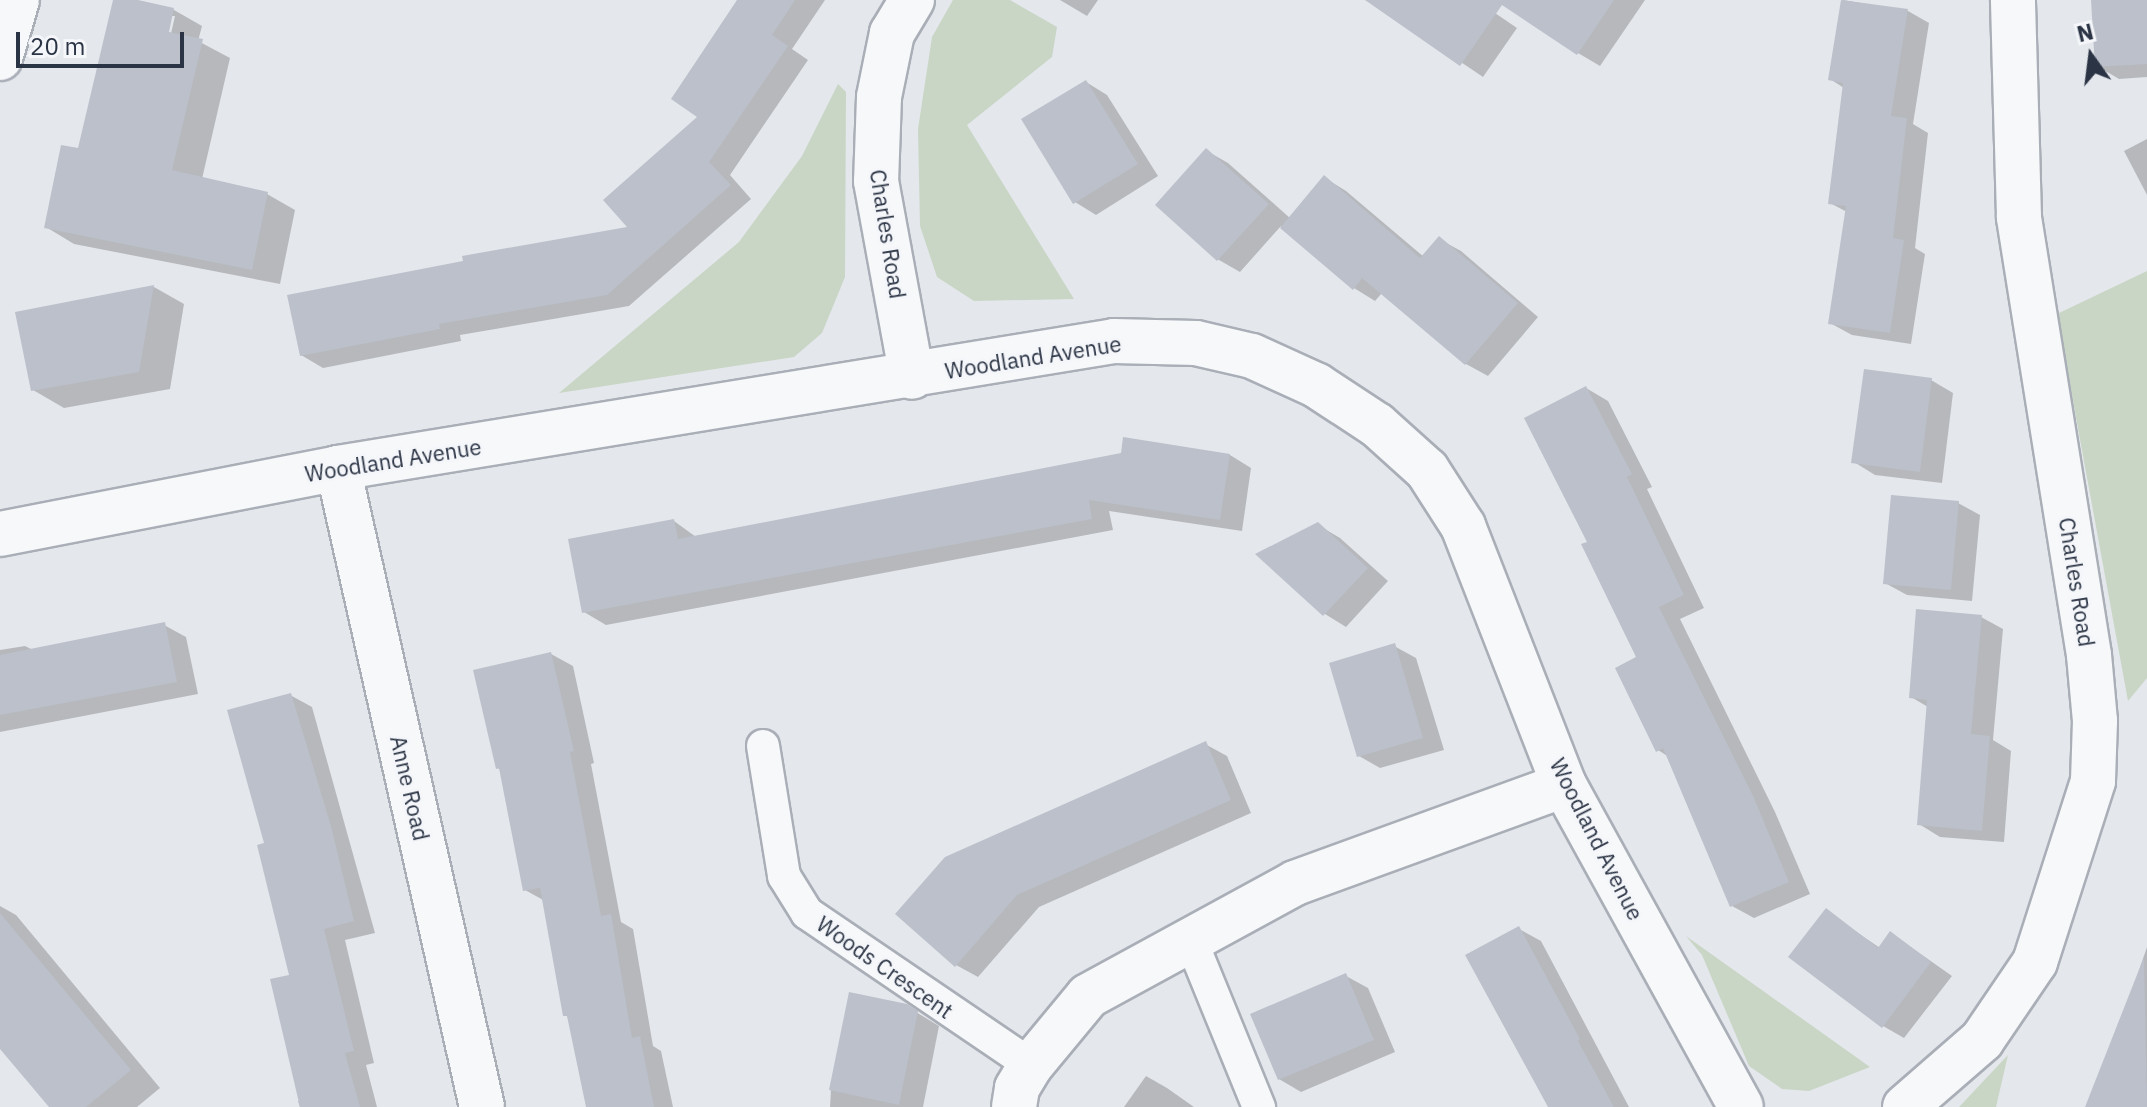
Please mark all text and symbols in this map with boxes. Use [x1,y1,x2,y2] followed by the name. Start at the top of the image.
[20,16,188,66] scale bar
[2051,16,2131,96] north arrow
[2074,16,2096,48] text: N
[30,30,85,62] text: 20 m
[865,167,911,301] street label: Charles Road
[943,330,1123,384] street label: Woodland Avenue
[303,433,483,487] street label: Woodland Avenue
[2054,515,2100,649] street label: Charles Road
[385,733,435,843] street label: Anne Road
[1545,754,1649,924] street label: Woodland Avenue
[812,910,958,1024] street label: Woods Crescent

